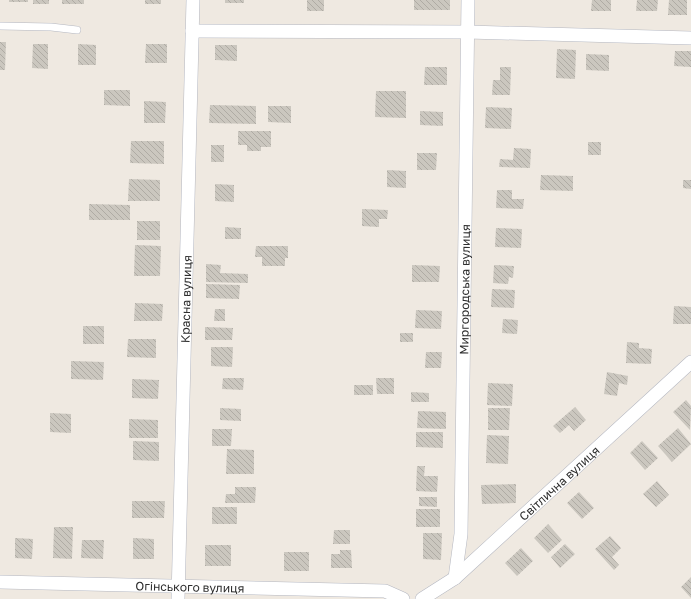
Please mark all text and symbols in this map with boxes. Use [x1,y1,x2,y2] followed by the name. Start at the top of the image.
[456,224,473,355] street label: Миргородська вулиця
[177,255,194,343] street label: Красна вулиця
[516,442,602,523] street label: Світлична вулиця
[135,578,245,595] street label: Огінського вулиця

